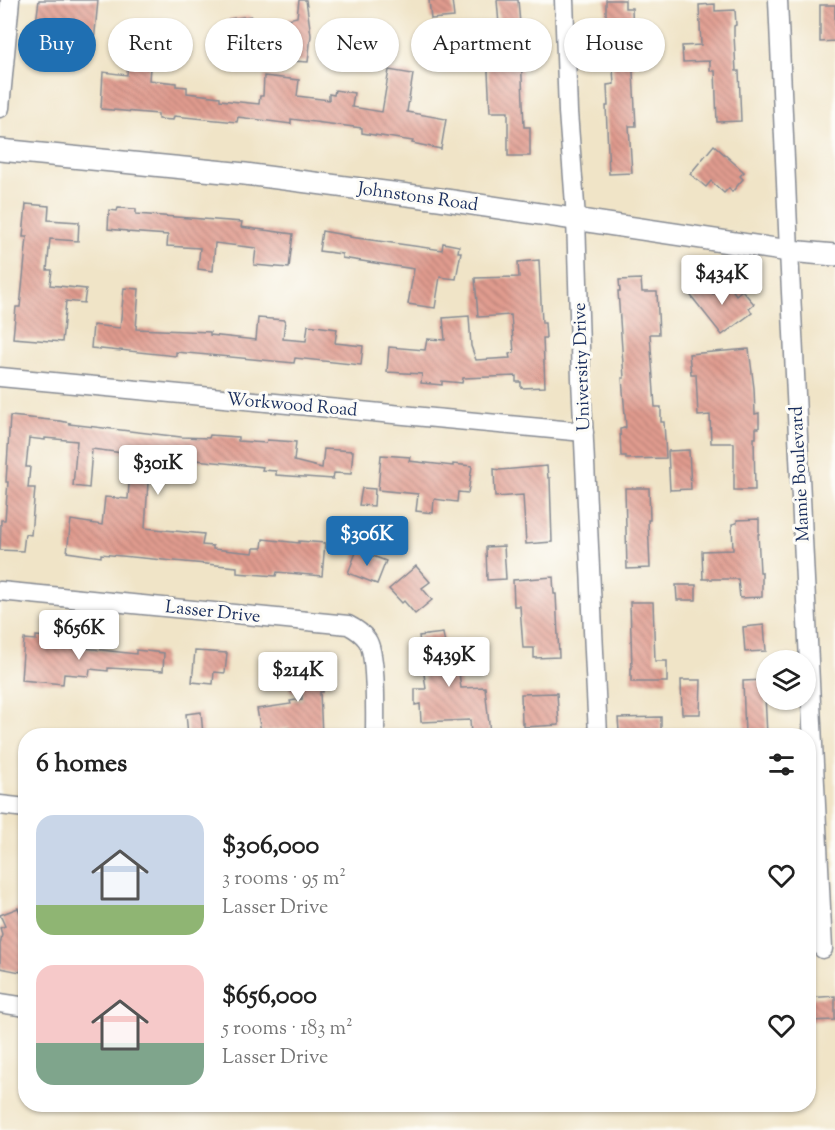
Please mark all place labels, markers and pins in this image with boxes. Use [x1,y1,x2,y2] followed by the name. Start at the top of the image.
[680,255,764,306] pin: $434K
[116,445,200,496] pin: $301K
[325,516,409,567] pin: $306K
[37,610,121,661] pin: $656K
[407,637,491,688] pin: $439K
[256,652,340,703] pin: $214K

